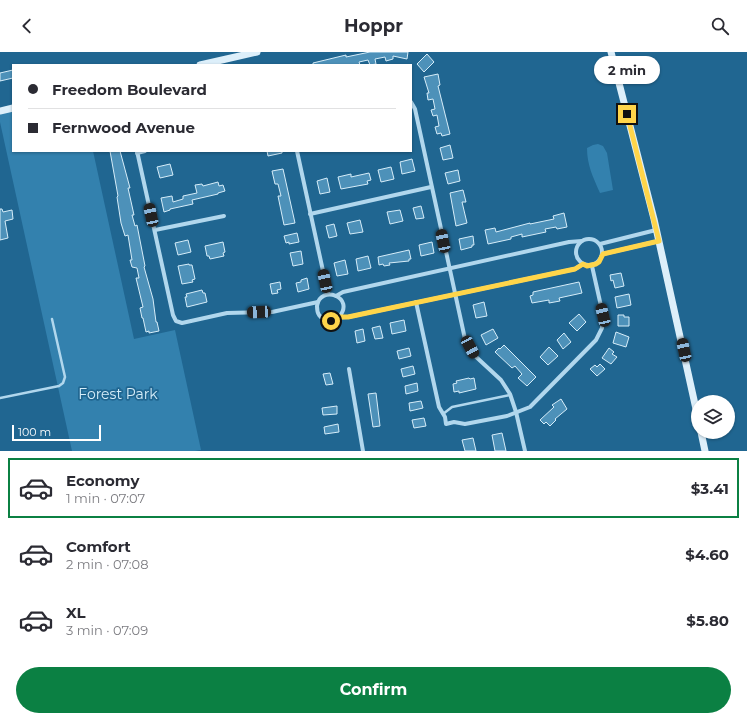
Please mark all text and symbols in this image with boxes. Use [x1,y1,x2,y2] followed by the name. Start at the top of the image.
[16,15,38,37] icon: back
[344,15,403,37] text: Hoppr
[709,15,731,37] icon: search
[594,56,660,84] callout: 2 min
[608,62,646,78] text: 2 min
[52,80,207,99] text: Freedom Boulevard
[618,105,636,123] route end
[52,118,195,137] text: Fernwood Avenue
[143,202,159,228] car
[435,228,451,254] car
[317,268,333,294] car
[594,302,612,328] car
[247,305,271,319] car
[322,312,340,330] route start
[459,334,481,360] car
[676,337,692,363] car
[78,385,158,403] park label: Forest Park
[691,395,735,439] map controls
[691,395,735,439] button: layers
[12,423,101,442] scale bar
[18,425,51,439] text: 100 m
[18,470,54,506] icon: car
[66,471,139,490] text: Economy
[691,479,729,498] text: $3.41
[66,490,145,506] text: 1 min · 07:07
[18,536,54,572] icon: car
[66,537,131,556] text: Comfort
[685,545,729,564] text: $4.60
[66,556,149,572] text: 2 min · 07:08
[18,602,54,638] icon: car
[66,603,85,622] text: XL
[686,611,729,630] text: $5.80
[66,622,148,638] text: 3 min · 07:09
[16,667,731,713] button: Confirm

